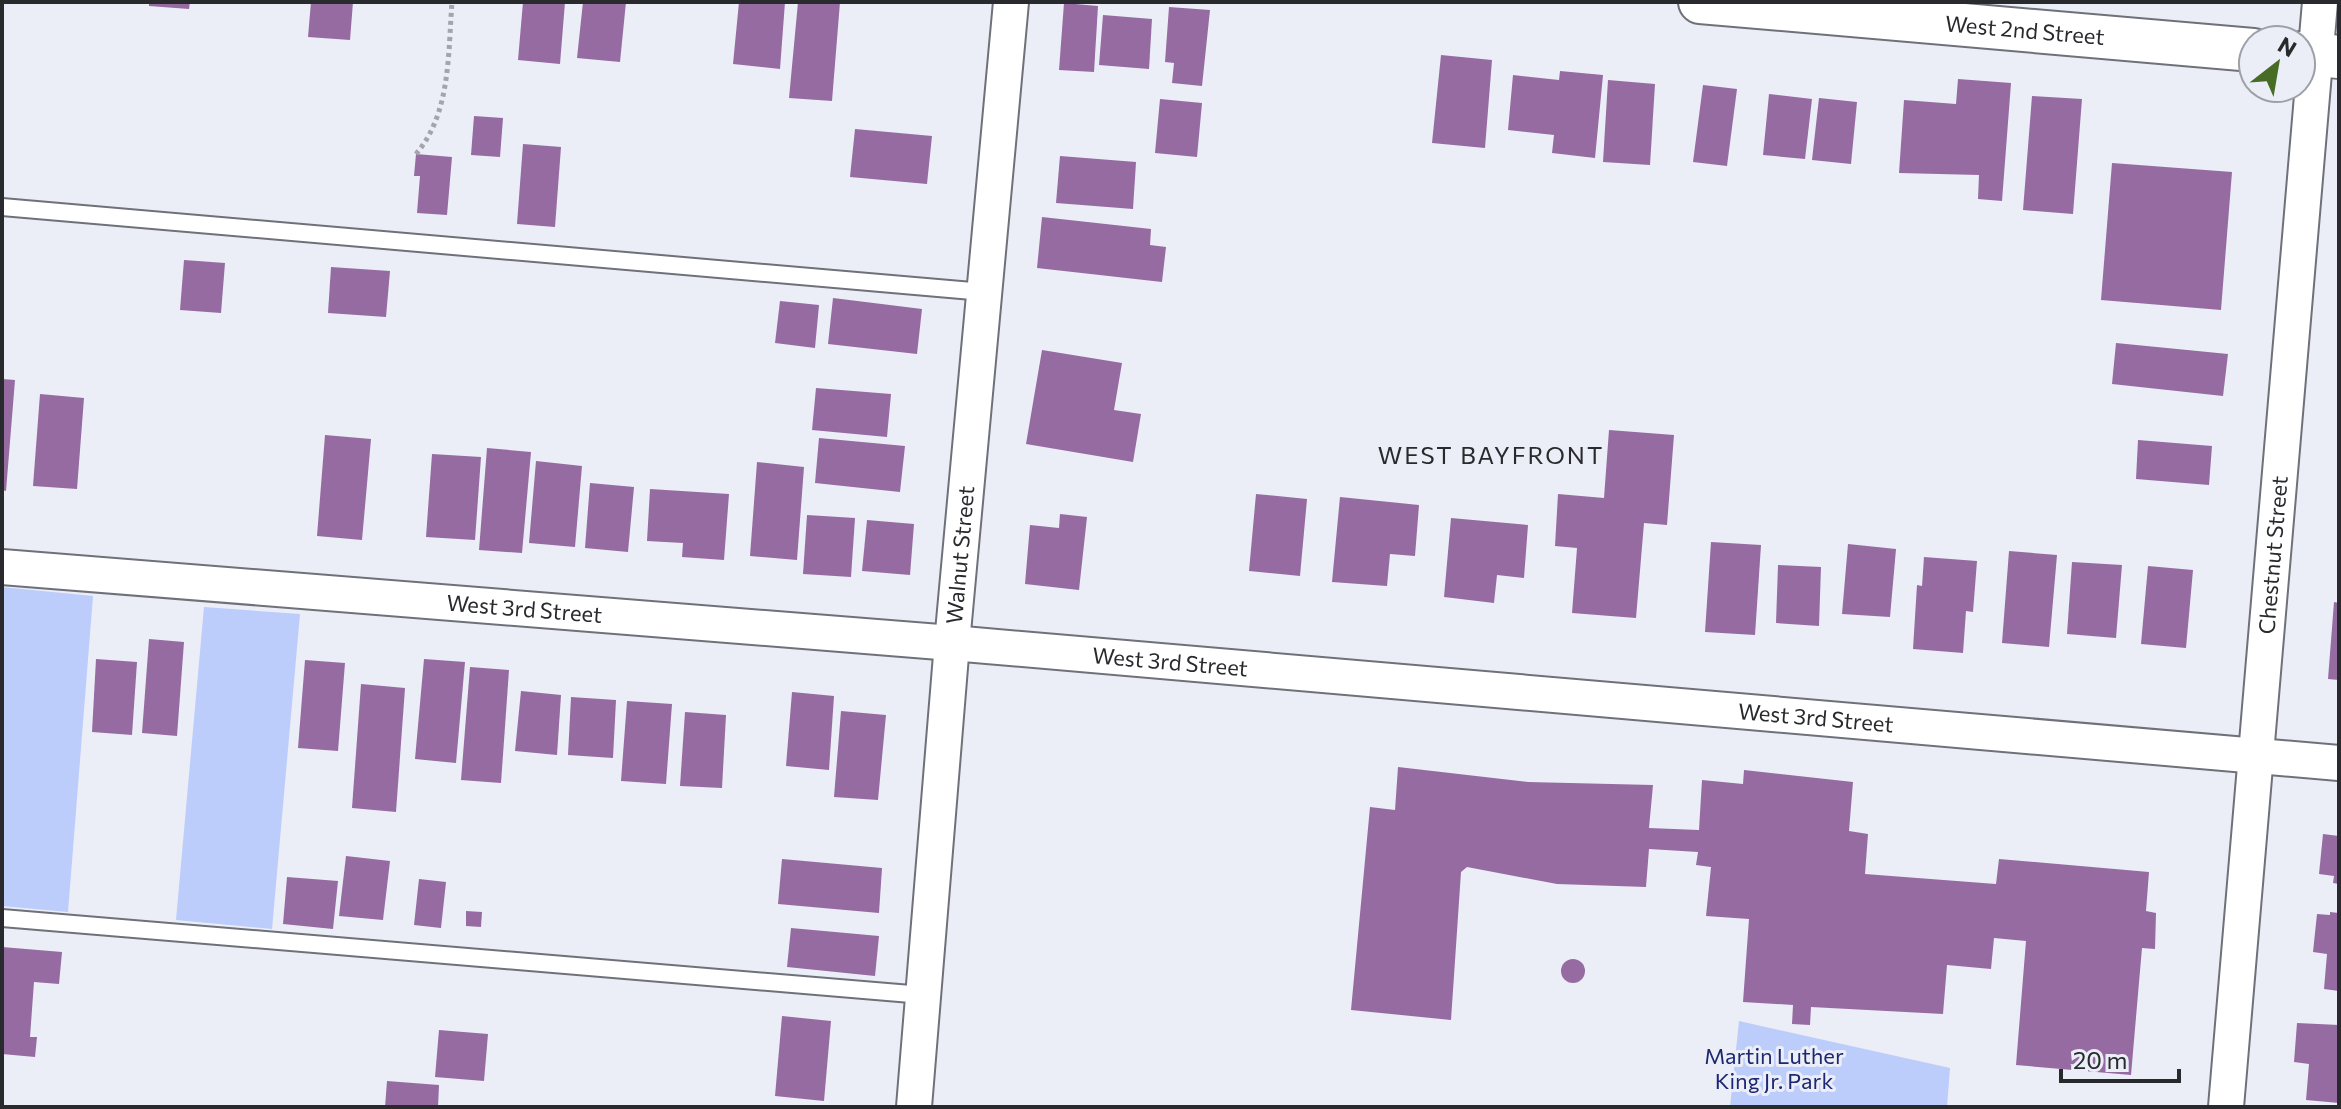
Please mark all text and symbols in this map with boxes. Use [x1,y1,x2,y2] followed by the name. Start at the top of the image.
[1944,9,2106,50] street label: West 2nd Street
[2237,24,2317,104] north arrow
[2274,31,2302,62] text: N
[1378,440,1604,469] district label: WEST BAYFRONT
[2252,475,2293,635] street label: Chestnut Street
[940,485,979,625] street label: Walnut Street
[446,589,603,628] street label: West 3rd Street
[1091,641,1249,682] street label: West 3rd Street
[1737,697,1895,737] street label: West 3rd Street
[2061,1033,2179,1083] scale bar
[1704,1042,1844,1094] park label: Martin Luther King Jr. Park
[2073,1045,2127,1074] text: 20 m

